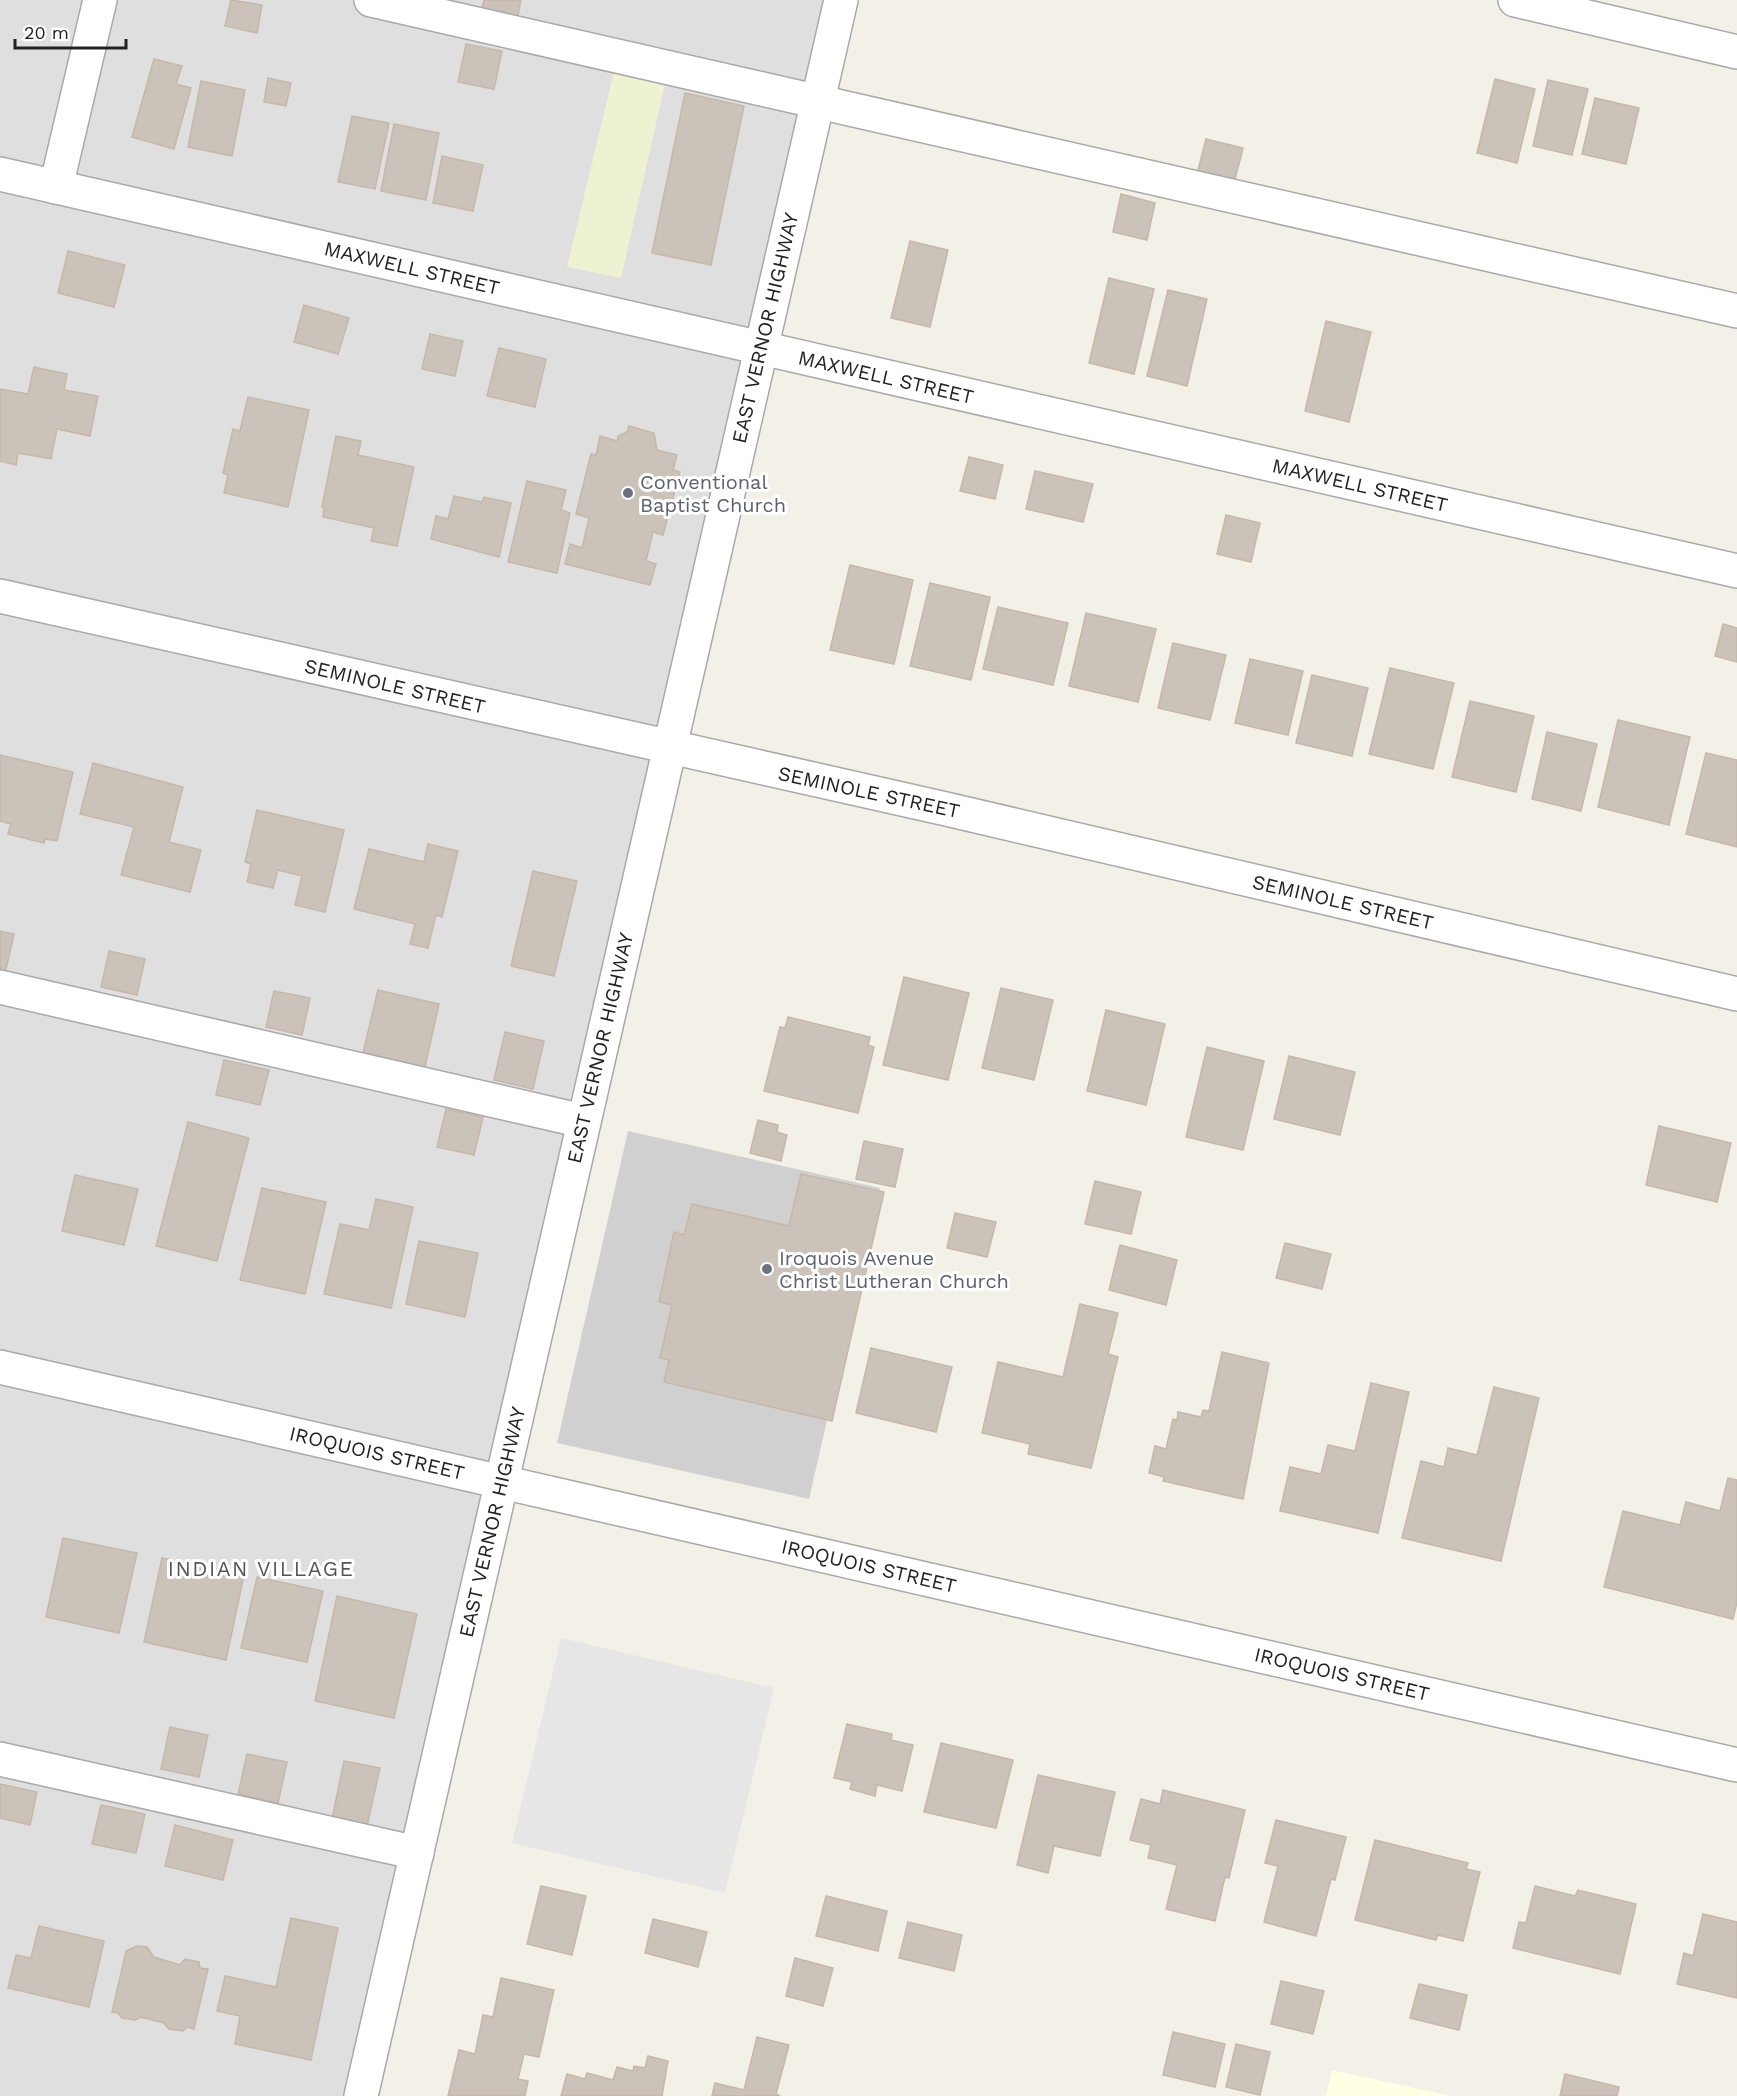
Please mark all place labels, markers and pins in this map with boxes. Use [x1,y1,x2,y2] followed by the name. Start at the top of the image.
[640,470,786,517] place label: Conventional Baptist Church
[621,486,635,500] marker: Conventional Baptist Church
[779,1246,1009,1293] place label: Iroquois Avenue Christ Lutheran Church
[760,1262,774,1276] marker: Iroquois Avenue Christ Lutheran Church

